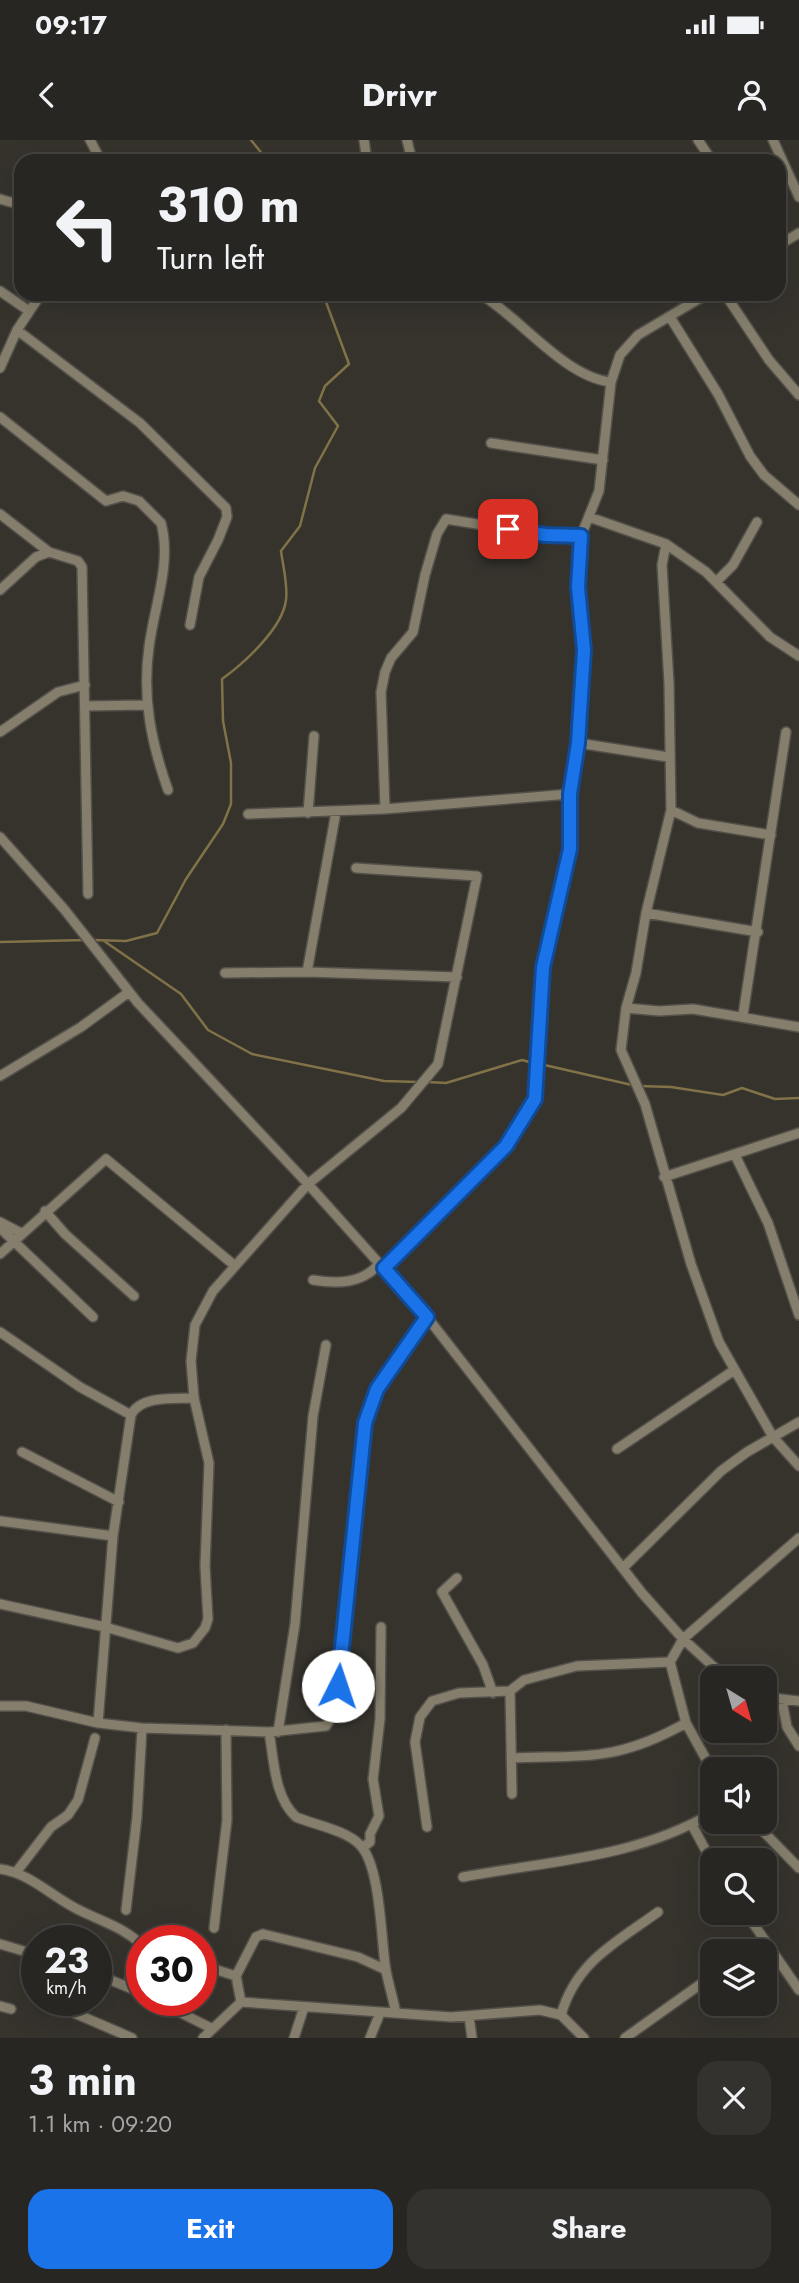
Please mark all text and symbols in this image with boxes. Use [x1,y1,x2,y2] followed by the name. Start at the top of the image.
[35,6,107,44] text: 09:17
[362,72,437,118] text: Drivr
[28,76,66,114] icon: back
[733,76,771,114] icon: person
[157,170,300,240] text: 310 m
[42,182,133,273] icon: left
[157,235,264,281] text: Turn left
[478,499,538,559] pin
[489,510,527,548] icon: arrive
[301,1649,375,1723] position arrow
[700,1666,777,1743] north arrow
[700,1666,777,2016] map controls
[700,1757,777,1834] button: sound
[700,1848,777,1925] button: search
[126,1925,217,2016] speed limit sign: 30
[44,1936,89,1986] text: 23
[700,1939,777,2016] button: layers
[46,1975,87,2001] text: km/h
[28,2050,137,2111] text: 3 min
[697,2061,771,2135] button: close
[28,2107,172,2141] text: 1.1 km · 09:20
[28,2189,393,2269] button: Exit
[407,2189,771,2269] button: Share

